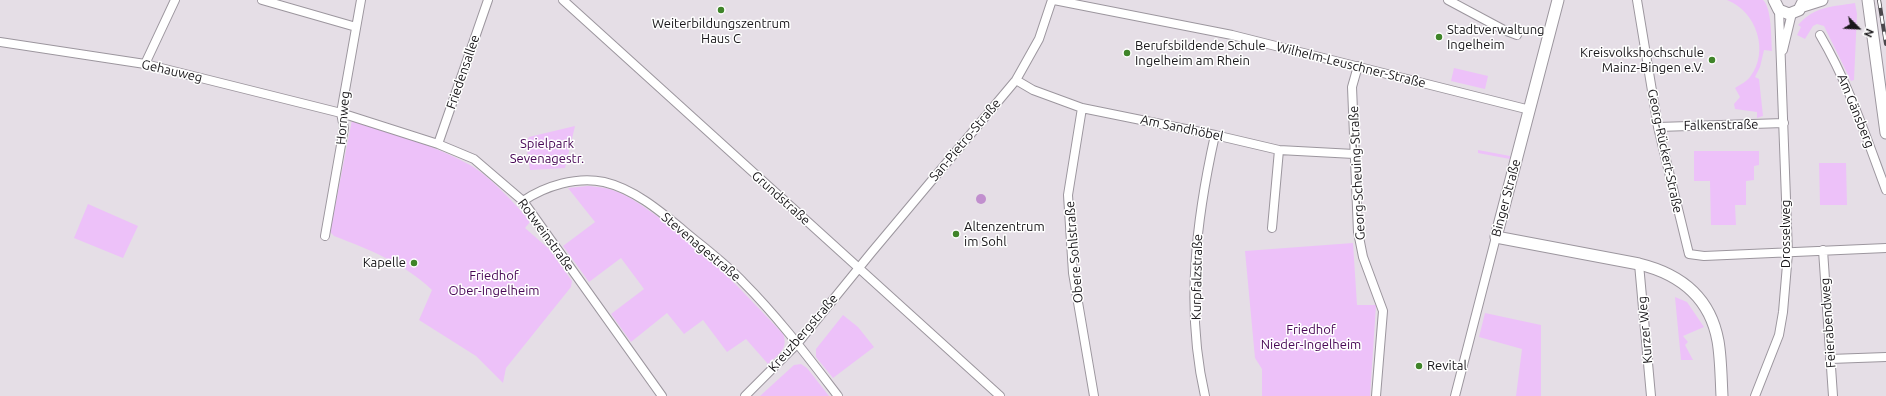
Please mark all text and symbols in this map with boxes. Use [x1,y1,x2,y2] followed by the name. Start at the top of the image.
[716,5,726,15] marker: Weiterbildungszentrum Haus C
[1838,8,1878,48] north arrow
[652,16,790,47] place label: Weiterbildungszentrum Haus C
[1447,22,1545,53] place label: Stadtverwaltung Ingelheim
[1862,27,1876,39] text: N
[1434,32,1444,42] marker: Stadtverwaltung Ingelheim
[443,33,483,111] street label: Friedensallee
[1135,38,1266,69] place label: Berufsbildende Schule Ingelheim am Rhein
[1275,39,1427,91] street label: Wilhelm-Leuschner-Straße
[1580,45,1704,76] place label: Kreisvolkshochschule Mainz-Bingen e.V.
[1122,48,1132,58] marker: Berufsbildende Schule Ingelheim am Rhein
[1707,55,1717,65] marker: Kreisvolkshochschule Mainz-Bingen e.V.
[140,56,204,86] street label: Gehauweg
[1834,72,1878,150] street label: Am Gänsberg
[1644,87,1686,215] street label: Georg-Rückert-Straße
[333,91,353,145] street label: Hornweg
[926,96,1004,184] street label: San-Pietro-Straße
[1346,105,1368,241] street label: Georg-Scheuing-Straße
[1139,112,1225,144] street label: Am Sandhöbel
[1684,117,1758,133] street label: Falkenstraße
[510,136,584,167] park label: Spielpark Sevenagestr.
[1488,157,1524,239] street label: Binger Straße
[749,168,813,228] street label: Grundstraße
[514,196,578,274] street label: Rotweinstraße
[1062,200,1086,304] street label: Obere Sohlstraße
[1778,200,1794,268] street label: Drosselweg
[658,209,744,285] street label: Stevenagestraße
[964,219,1045,250] place label: Altenzentrum im Sohl
[951,229,961,239] marker: Altenzentrum im Sohl
[1188,234,1206,320] street label: Kurpfalzstraße
[363,255,406,271] place label: Kapelle
[409,258,419,268] marker: Kapelle
[448,268,540,299] park label: Friedhof Ober-Ingelheim
[1817,277,1839,369] street label: Feierabendweg
[765,291,841,375] street label: Kreuzbergstraße
[1634,296,1656,364] street label: Kurzer Weg
[1261,322,1361,353] park label: Friedhof Nieder-Ingelheim
[1427,358,1467,374] place label: Revital
[1414,361,1424,371] marker: Revital

